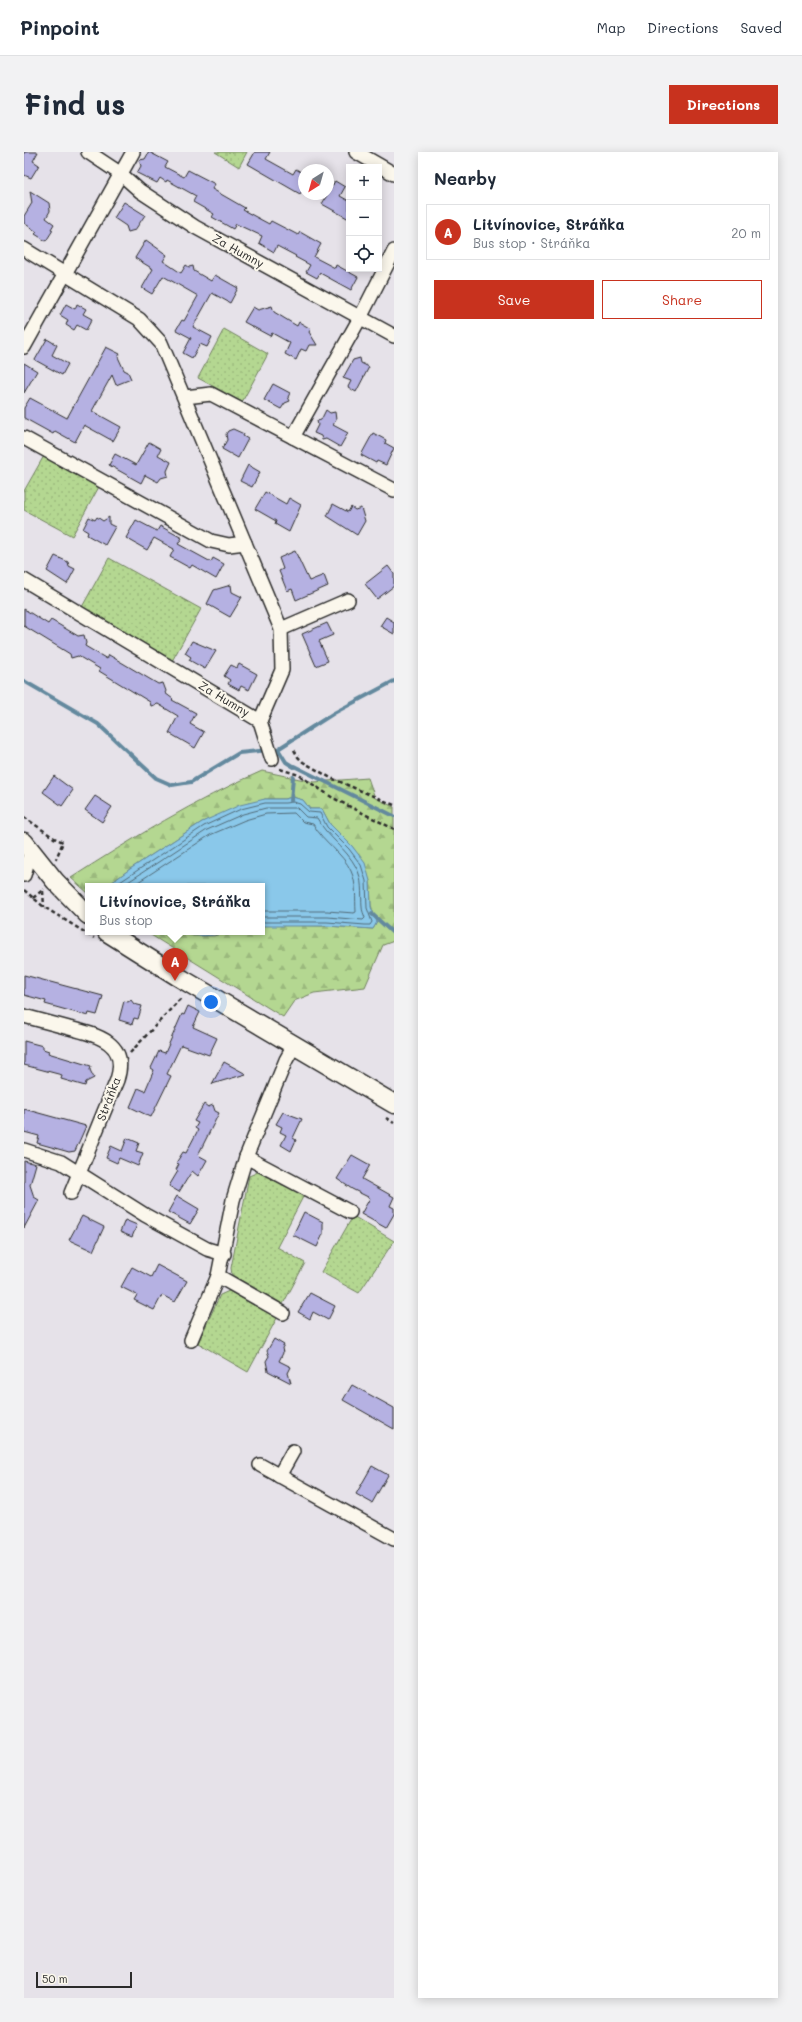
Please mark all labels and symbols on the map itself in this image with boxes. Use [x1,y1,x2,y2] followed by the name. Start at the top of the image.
[298,164,334,200] north arrow
[210,229,267,271] street label: Za Humny
[196,677,253,720] street label: Za Humny
[162,948,188,981] pin: A
[201,992,221,1012] your location
[92,1074,124,1123] street label: Stráňka
[36,1970,132,1989] scale bar

